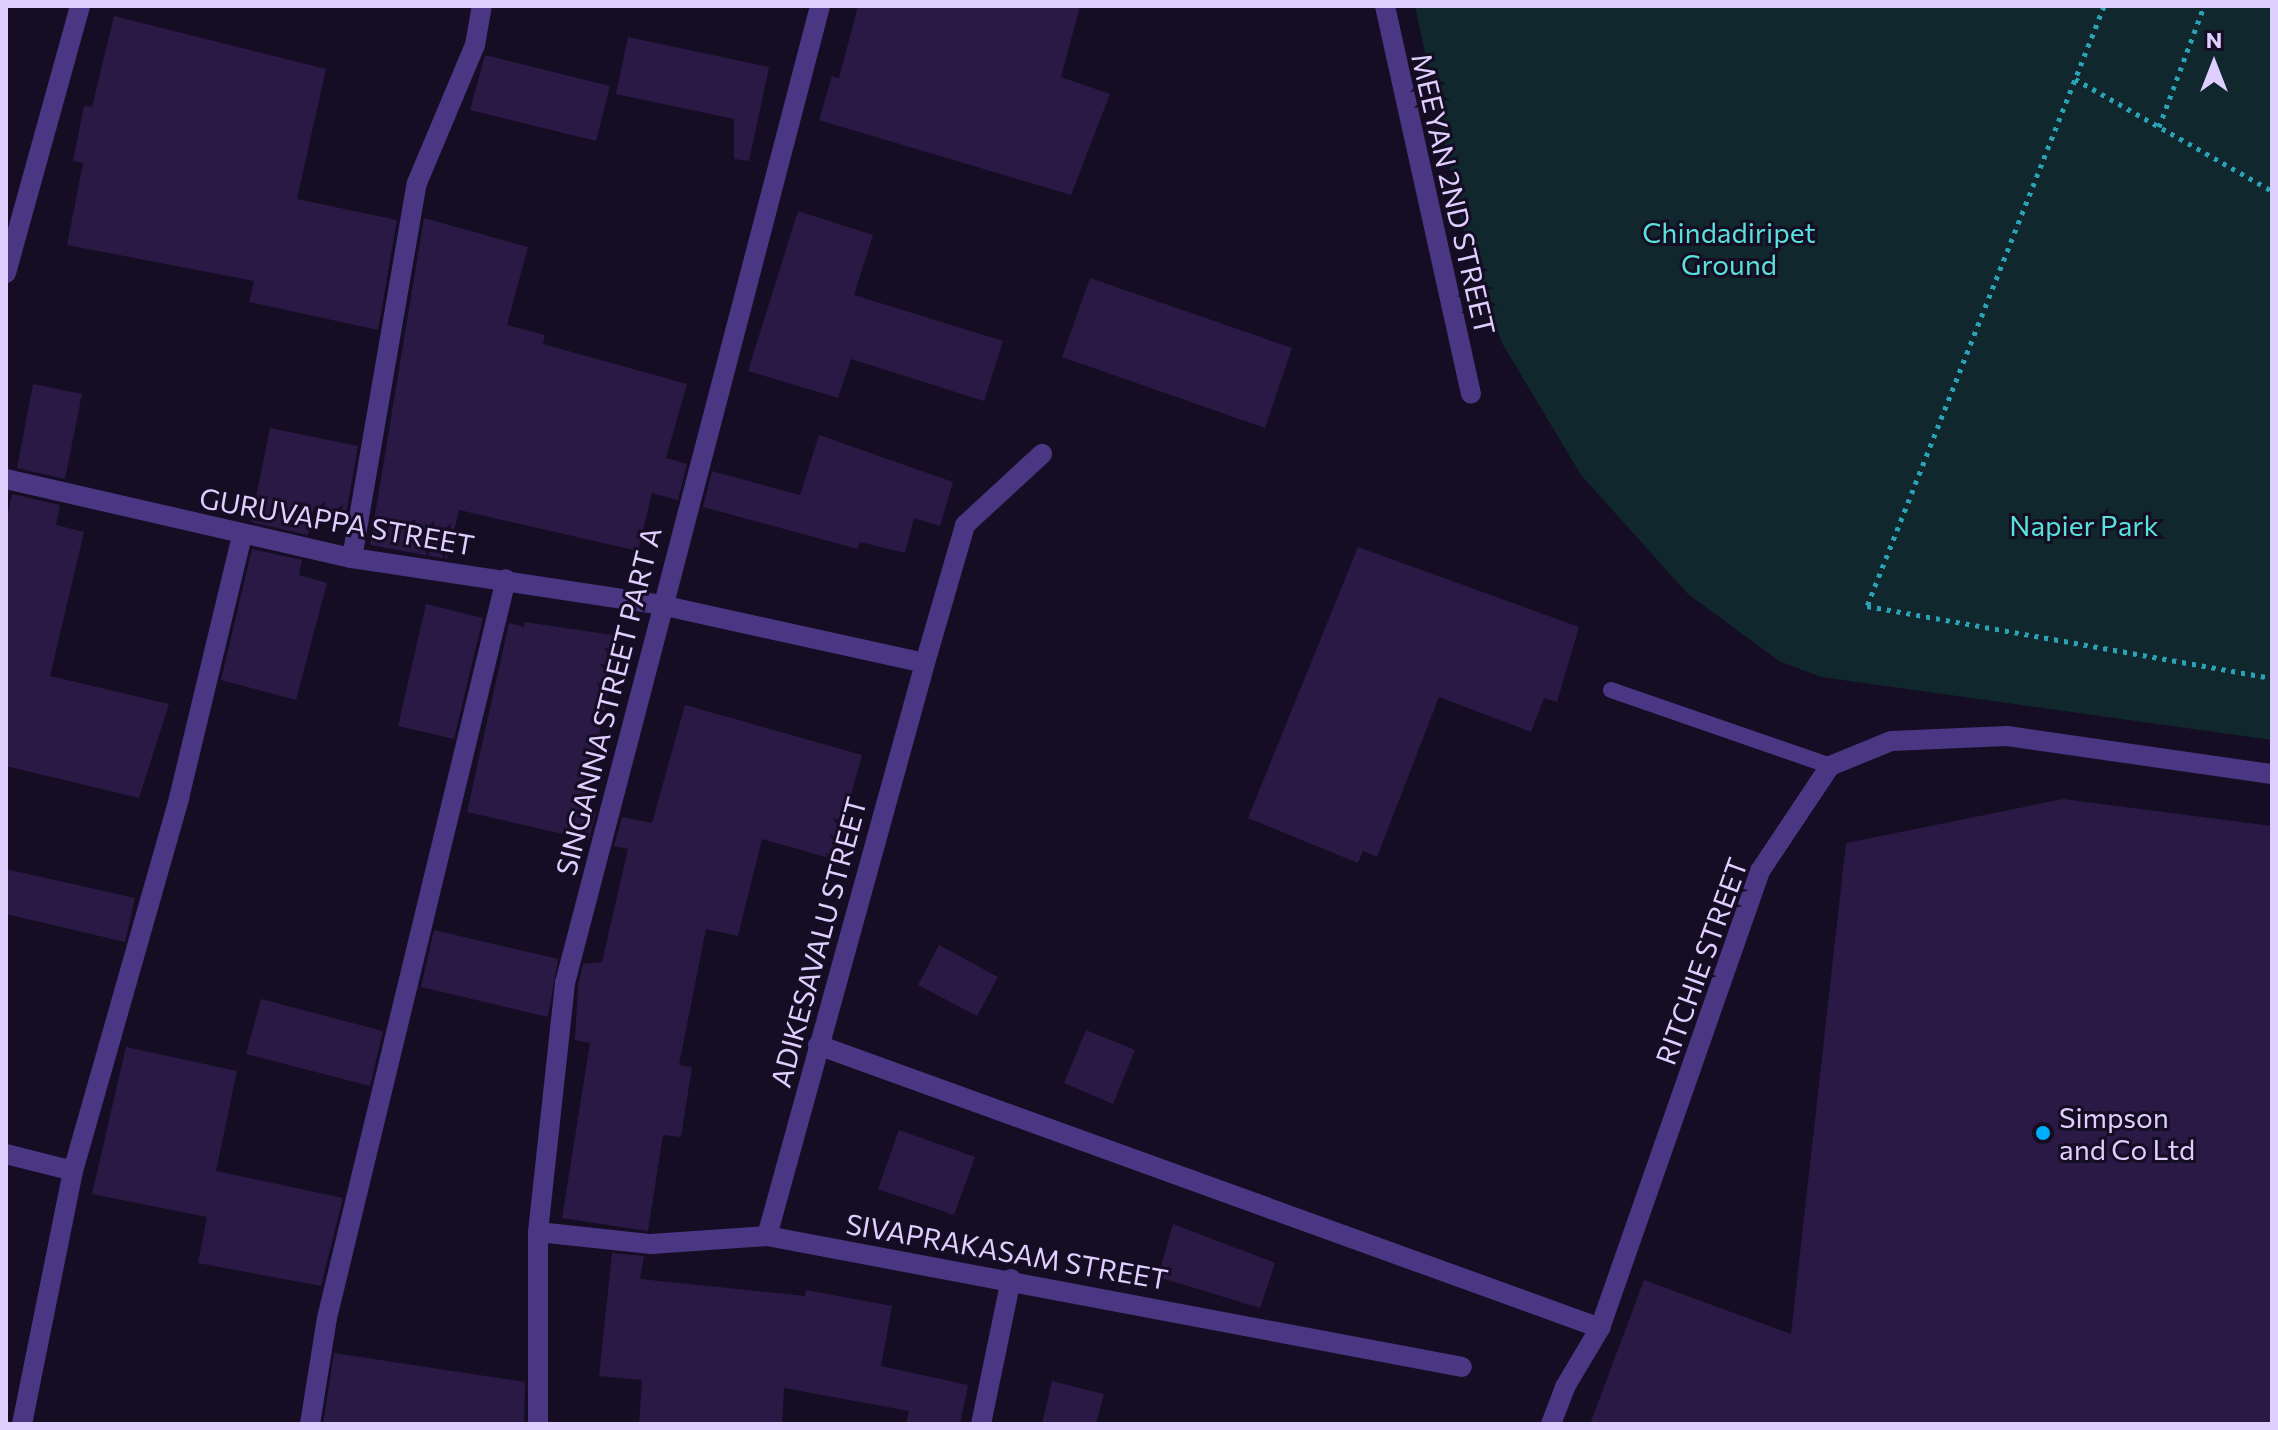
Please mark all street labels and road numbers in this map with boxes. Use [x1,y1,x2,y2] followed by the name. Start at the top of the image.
[1405,50,1503,338] street label: MEEYAN 2ND STREET
[197,480,477,562] street label: GURUVAPPA STREET
[548,523,668,879] street label: SINGANNA STREET PART A
[763,793,873,1091] street label: ADIKESAVALU STREET
[1648,853,1754,1069] street label: RITCHIE STREET
[843,1206,1171,1296] street label: SIVAPRAKASAM STREET

